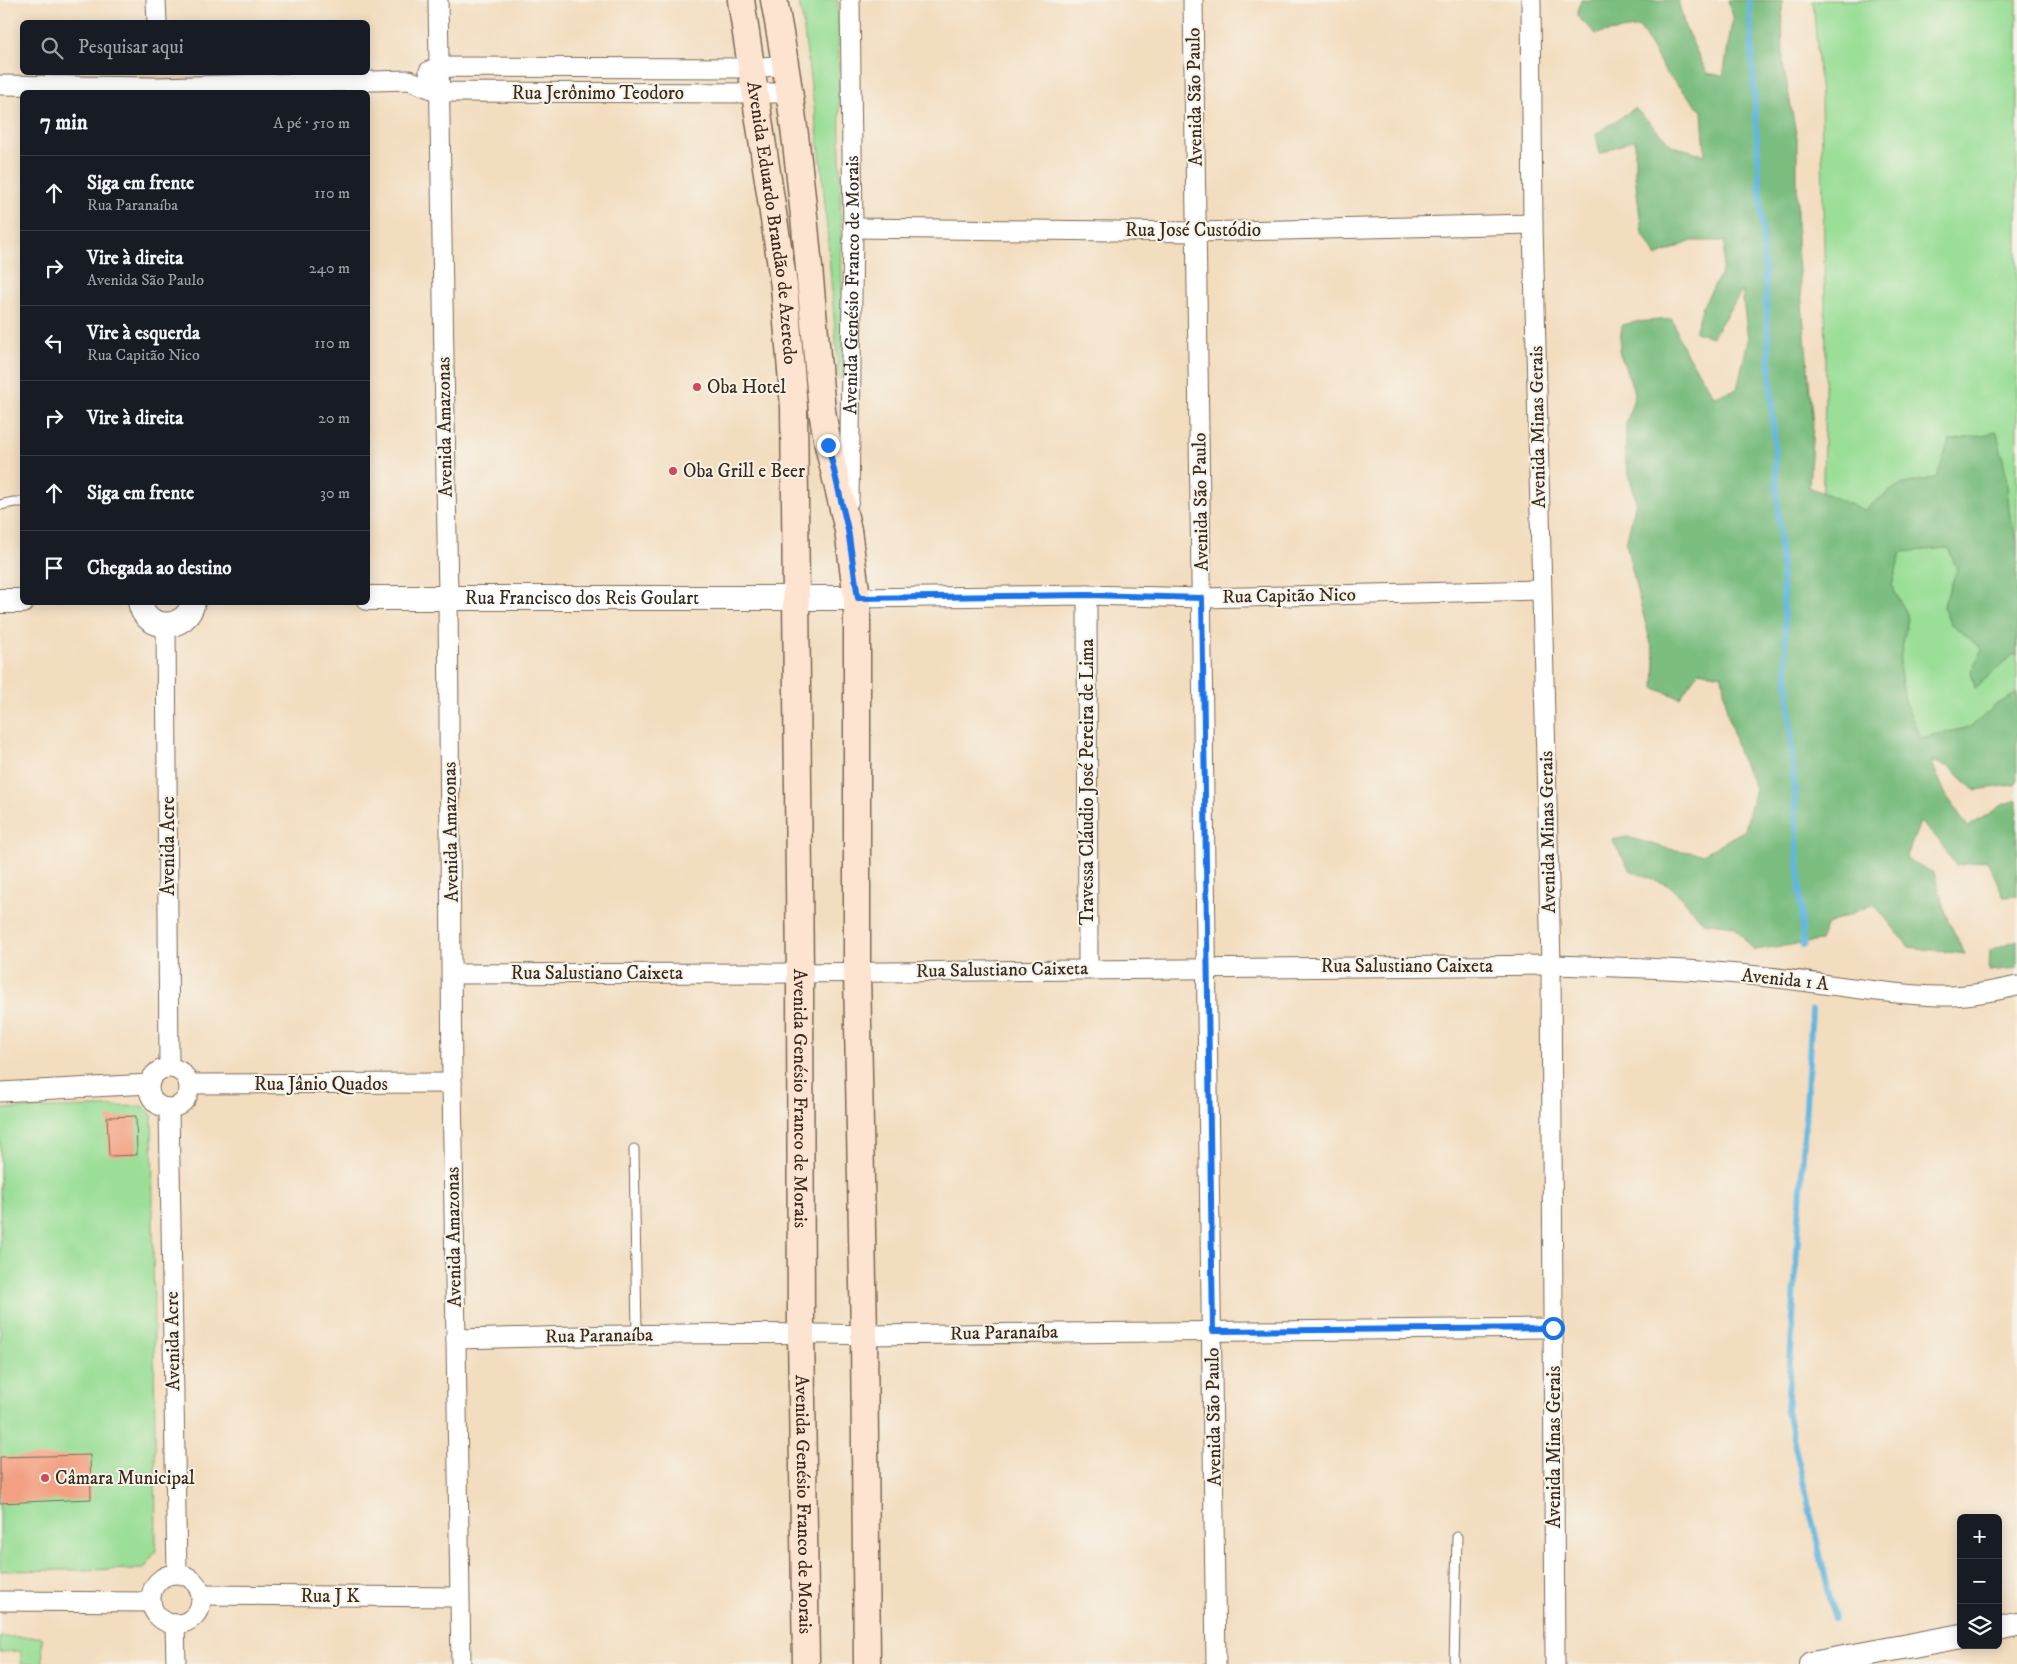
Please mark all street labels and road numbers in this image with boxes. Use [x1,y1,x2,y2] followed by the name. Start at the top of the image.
[1182,27,1208,167] street label: Avenida São Paulo
[742,80,802,365] street label: Avenida Eduardo Brandão de Azeredo
[512,82,684,105] street label: Rua Jerônimo Teodoro
[839,155,865,415] street label: Avenida Genésio Franco de Morais
[1125,219,1261,242] street label: Rua José Custódio
[1525,346,1551,508] street label: Avenida Minas Gerais
[432,356,458,498] street label: Avenida Amazonas
[1188,432,1214,572] street label: Avenida São Paulo
[1222,583,1356,609] street label: Rua Capitão Nico
[465,587,699,610] street label: Rua Francisco dos Reis Goulart
[1076,639,1099,925] street label: Travessa Cláudio José Pereira de Lima
[1535,751,1561,913] street label: Avenida Minas Gerais
[438,761,464,903] street label: Avenida Amazonas
[157,796,180,896] street label: Avenida Acre
[1321,955,1493,978] street label: Rua Salustiano Caixeta
[916,957,1088,983] street label: Rua Salustiano Caixeta
[511,962,683,985] street label: Rua Salustiano Caixeta
[1740,964,1831,996] street label: Avenida 1 A
[788,969,812,1228] street label: Avenida Genésio Franco de Morais
[254,1073,388,1096] street label: Rua Jânio Quados
[441,1166,467,1308] street label: Avenida Amazonas
[161,1291,185,1391] street label: Avenida Acre
[950,1321,1058,1345] street label: Rua Paranaíba
[545,1324,653,1348] street label: Rua Paranaíba
[1201,1347,1227,1487] street label: Avenida São Paulo
[1543,1366,1566,1528] street label: Avenida Minas Gerais
[790,1374,817,1634] street label: Avenida Genésio Franco de Morais
[300,1585,360,1608] street label: Rua J K

